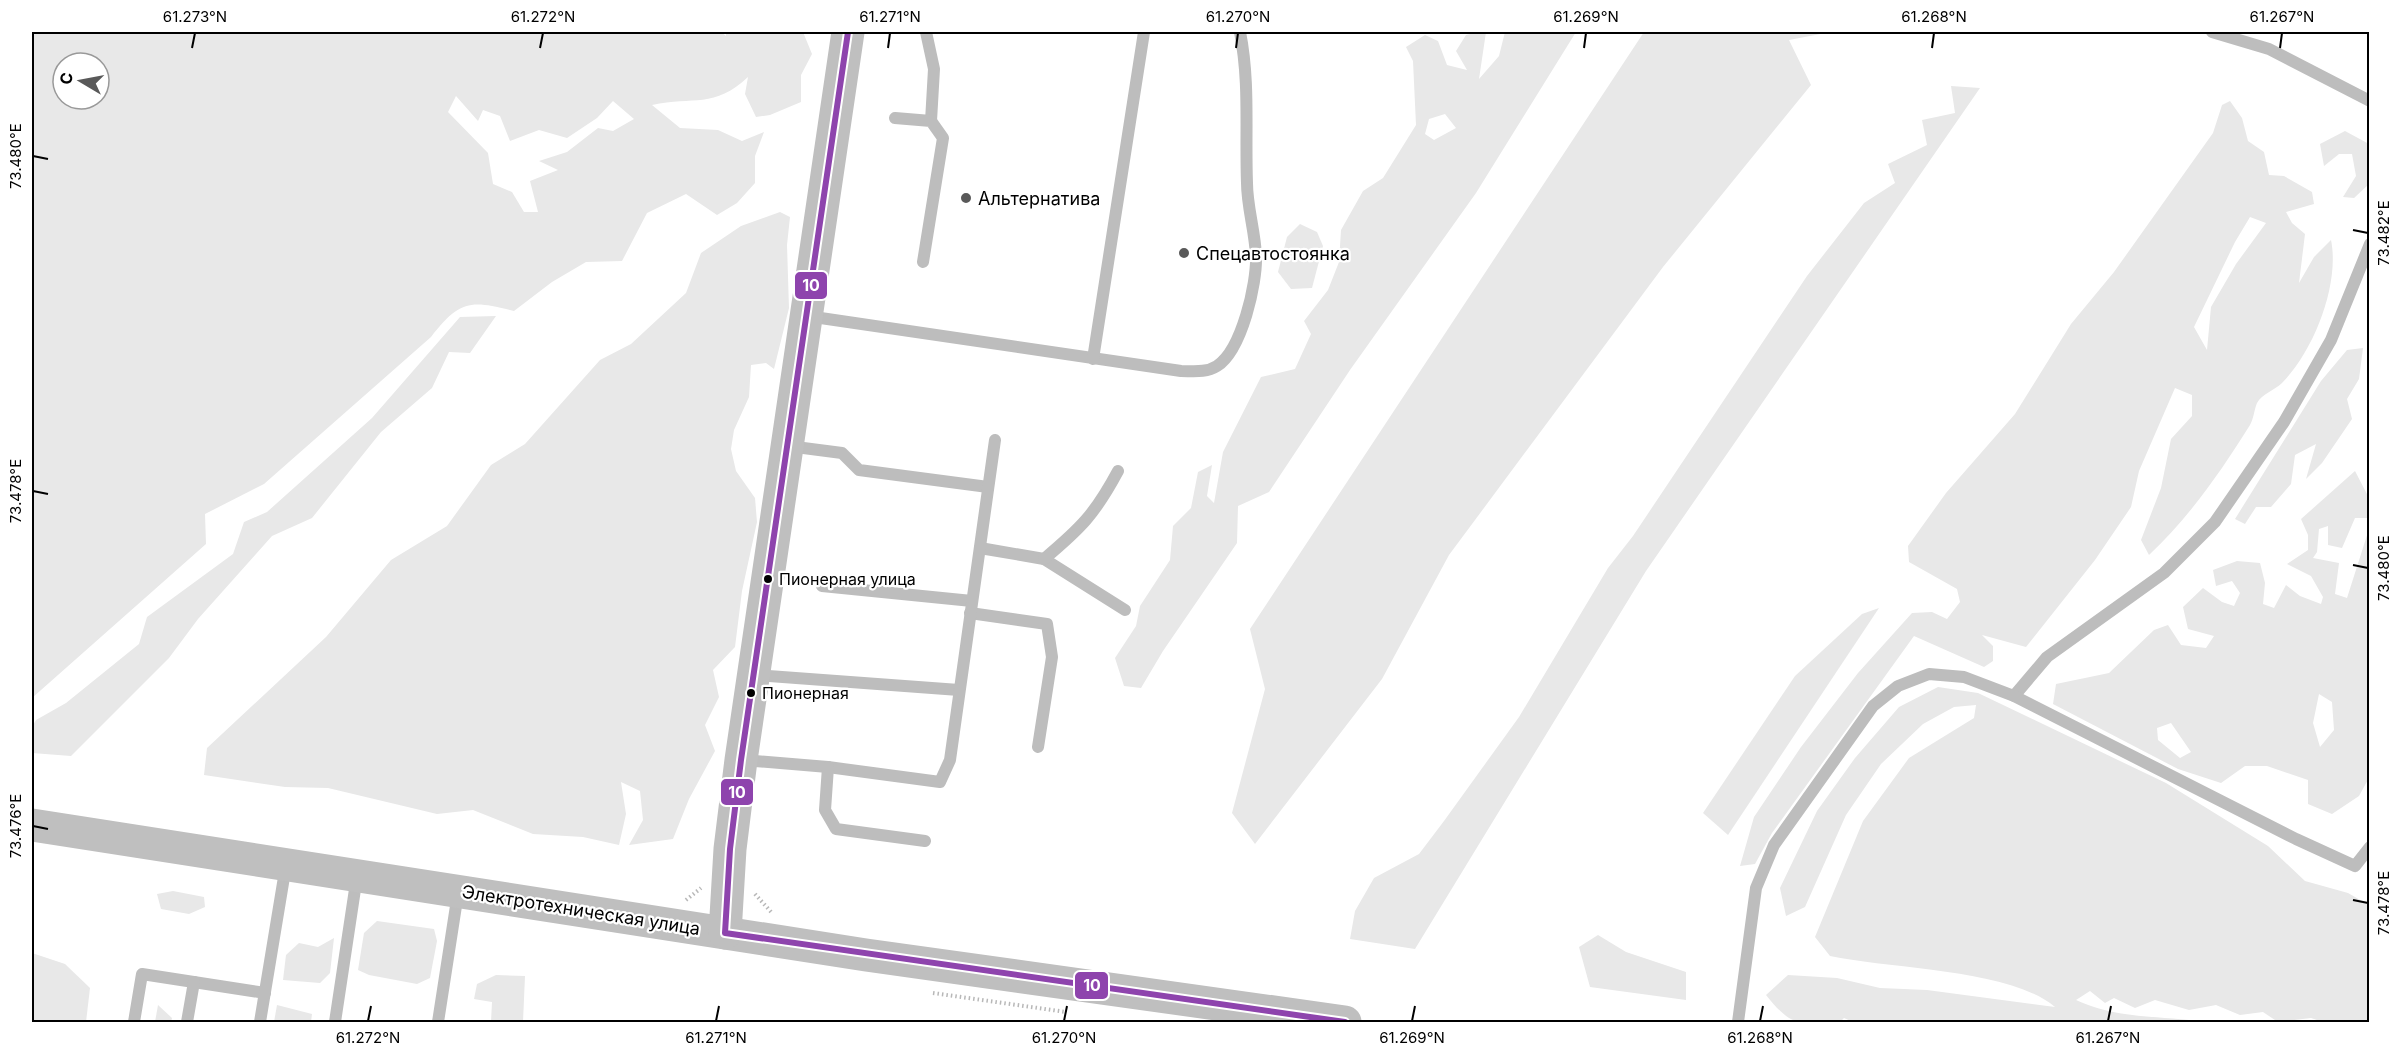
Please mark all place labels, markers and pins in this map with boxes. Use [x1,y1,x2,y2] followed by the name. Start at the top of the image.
[978,188,1100,209] place label: Альтернатива
[959,191,973,205] marker: Альтернатива
[1196,243,1350,264] place label: Спецавтостоянка
[1177,246,1191,260] marker: Спецавтостоянка
[779,569,916,589] place label: Пионерная улица
[762,573,774,585] marker: Пионерная улица
[762,683,849,703] place label: Пионерная
[745,687,757,699] marker: Пионерная

